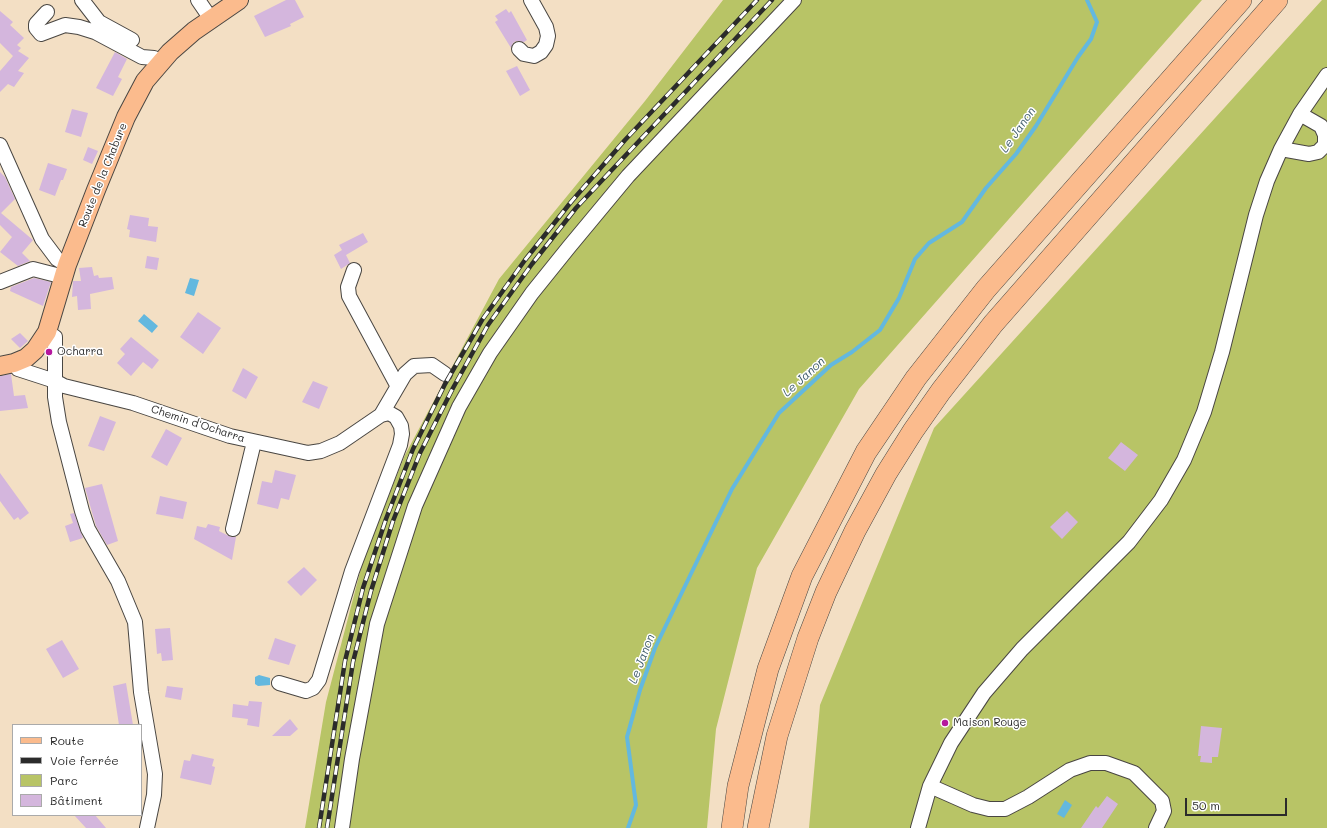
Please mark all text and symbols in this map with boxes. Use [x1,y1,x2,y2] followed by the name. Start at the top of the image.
[997,105,1039,155] water label: Le Janon
[76,121,130,229] street label: Route de la Chabure
[57,345,103,359] place label: Ocharra
[44,347,54,357] marker: Ocharra
[780,354,828,400] water label: Le Janon
[149,403,247,445] street label: Chemin d'Ocharra
[626,632,658,686] water label: Le Janon
[953,716,1026,730] place label: Maison Rouge
[940,718,950,728] marker: Maison Rouge
[12,724,142,816] legend
[50,732,84,748] text: Route
[50,752,119,768] text: Voie ferrée
[50,772,78,788] text: Parc
[1187,790,1289,816] scale bar
[50,792,103,808] text: Bâtiment
[1192,797,1220,813] text: 50 m

